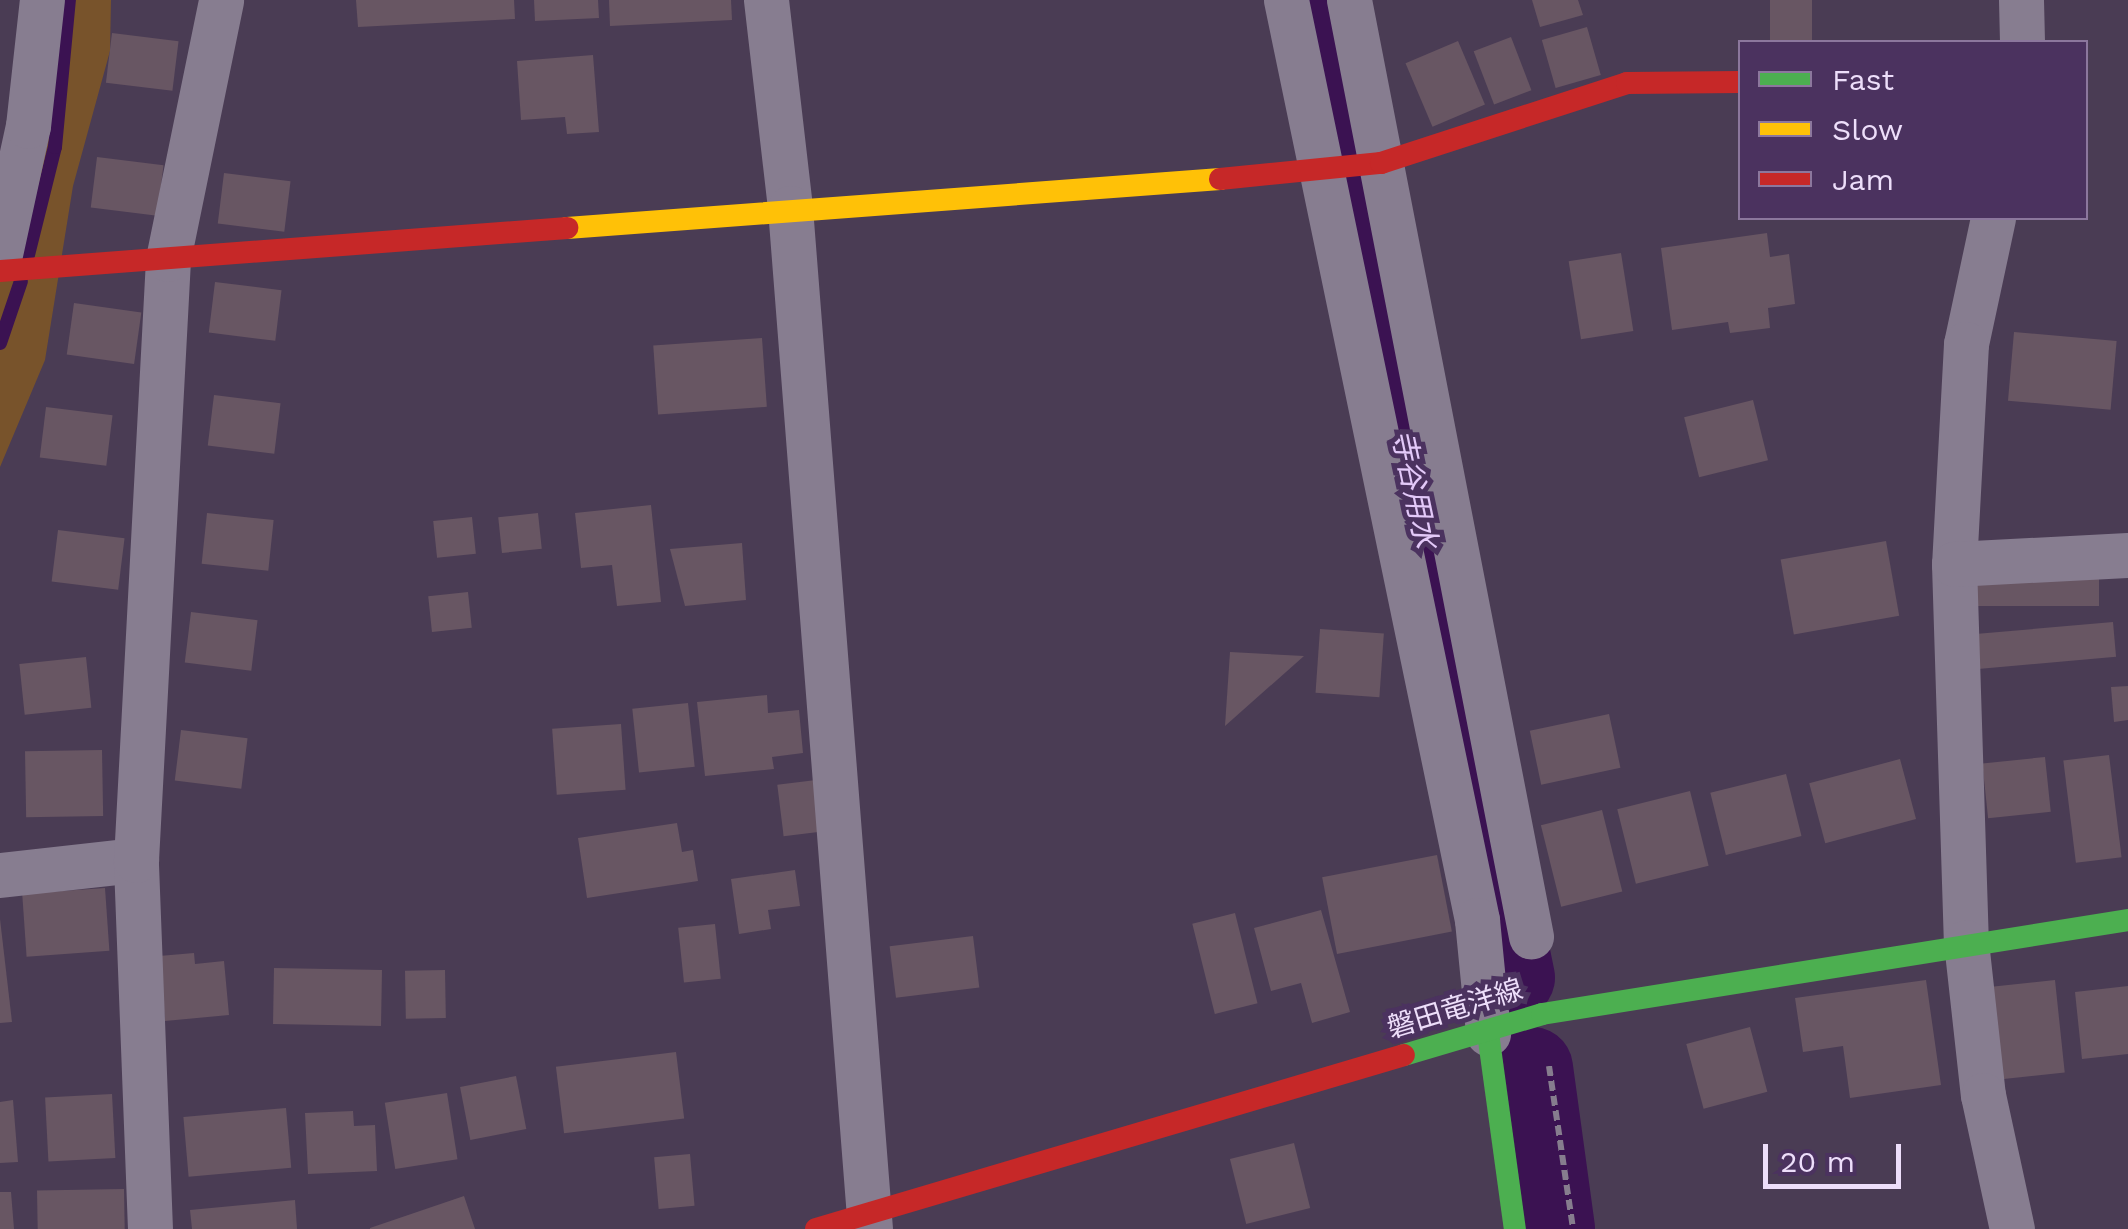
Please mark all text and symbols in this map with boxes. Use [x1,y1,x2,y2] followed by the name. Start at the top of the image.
[1738,40,2088,220] legend
[1832,62,1894,97] text: Fast
[1832,112,1903,147] text: Slow
[1832,162,1894,197] text: Jam
[1384,427,1444,551] water label: 寺谷用水
[1383,972,1527,1046] street label: 磐田竜洋線
[1768,1124,1906,1186] scale bar
[1780,1144,1855,1179] text: 20 m

